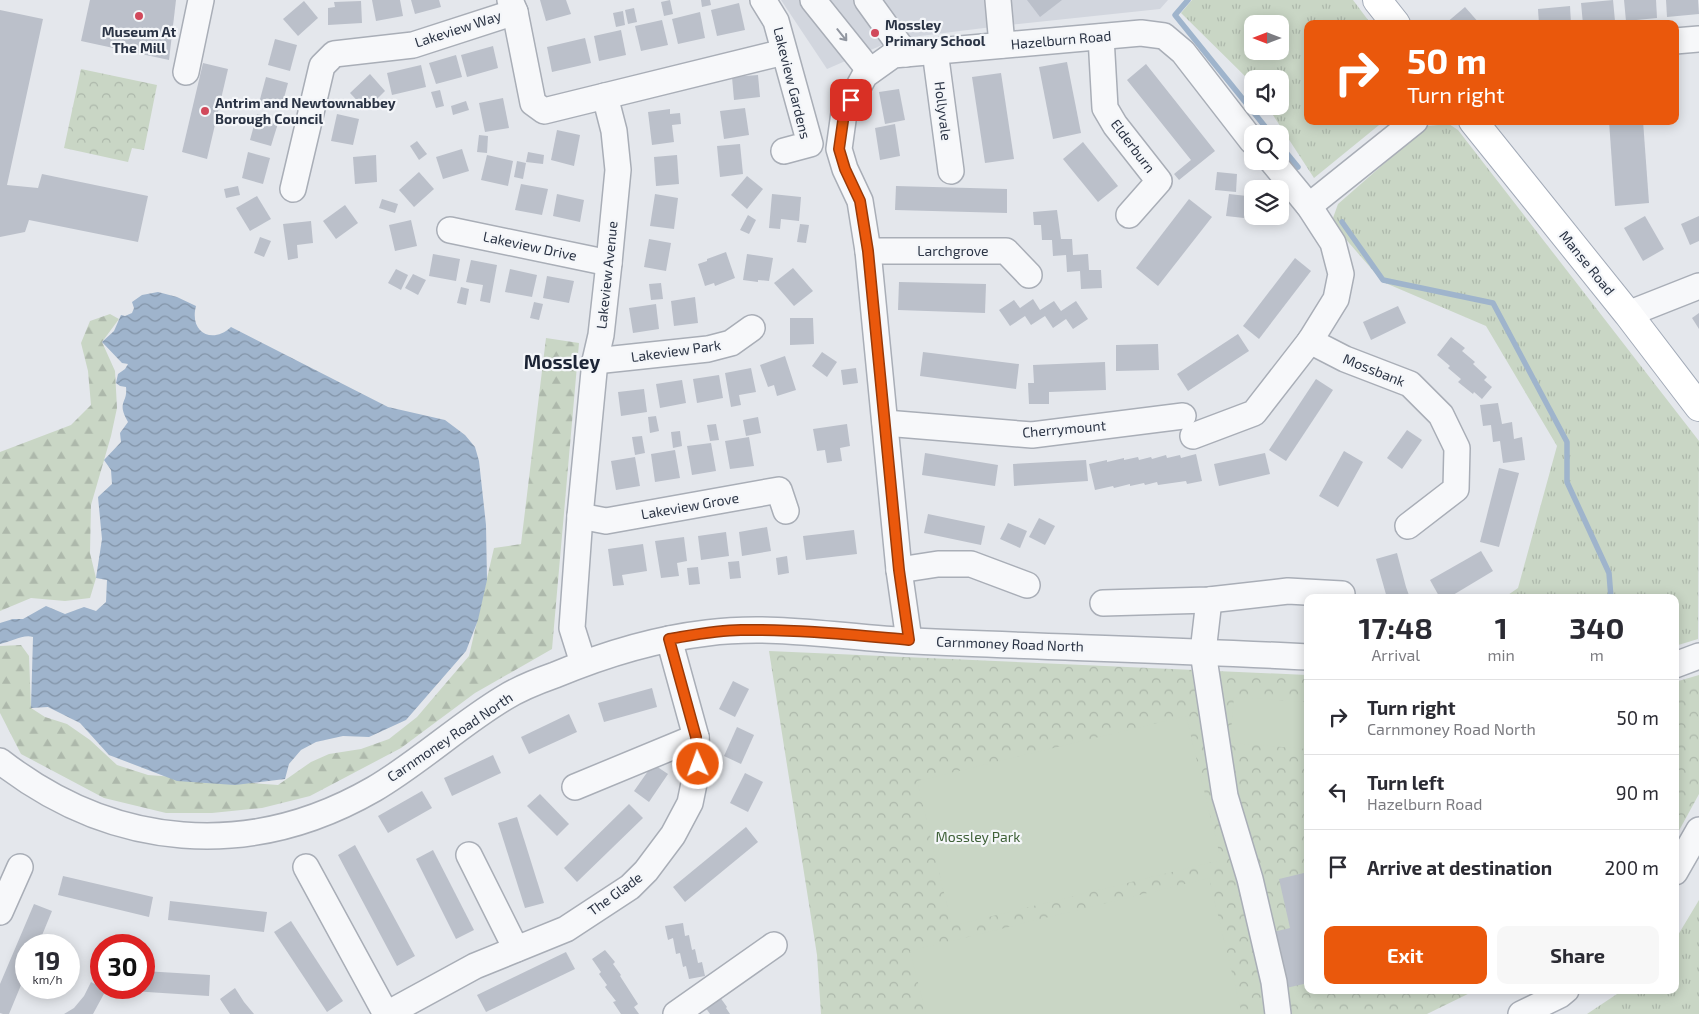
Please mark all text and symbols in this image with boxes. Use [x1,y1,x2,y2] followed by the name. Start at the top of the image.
[412,6,504,51] street label: Lakeview Way
[133,10,145,22] marker: Museum At The Mill
[1244,15,1289,60] north arrow
[1244,15,1289,225] map controls
[885,16,986,49] place label: Mossley Primary School
[102,23,176,56] place label: Museum At The Mill
[770,25,815,141] street label: Lakeview Gardens
[869,27,881,39] marker: Mossley Primary School
[1010,27,1112,52] street label: Hazelburn Road
[836,29,847,42] one-way arrow
[1407,39,1487,81] text: 50 m
[1324,40,1389,105] icon: right
[1244,70,1289,115] button: sound
[830,79,872,121] pin
[931,80,956,141] street label: Hollyvale
[1407,81,1505,107] text: Turn right
[837,86,865,114] icon: arrive
[215,94,396,127] place label: Antrim and Newtownabbey Borough Council
[199,105,211,117] marker: Antrim and Newtownabbey Borough Council
[1108,115,1159,176] street label: Elderburn
[1244,125,1289,170] button: search
[1244,180,1289,225] button: layers
[592,220,621,330] street label: Lakeview Avenue
[482,227,578,264] street label: Lakeview Drive
[1556,227,1619,298] street label: Manse Road
[917,242,989,259] street label: Larchgrove
[630,336,722,365] street label: Lakeview Park
[1341,349,1408,390] street label: Mossbank
[524,350,600,374] district label: Mossley
[1021,416,1107,441] street label: Cherrymount
[640,489,740,522] street label: Lakeview Grove
[1359,609,1433,645] text: 17:48
[1495,609,1508,645] text: 1
[1569,609,1624,645] text: 340
[936,632,1084,655] street label: Carnmoney Road North
[1371,645,1420,664] text: Arrival
[1487,645,1515,664] text: min
[1590,645,1604,664] text: m
[384,688,516,785] street label: Carnmoney Road North
[1367,696,1455,719] text: Turn right
[1324,703,1352,731] icon: right
[1616,706,1659,729] text: 50 m
[1367,719,1536,738] text: Carnmoney Road North
[671,737,723,789] position arrow
[1367,771,1444,794] text: Turn left
[1324,778,1352,806] icon: left
[1616,781,1659,804] text: 90 m
[1367,794,1482,813] text: Hazelburn Road
[936,828,1020,845] park label: Mossley Park
[1324,853,1352,881] icon: arrive
[1367,856,1552,879] text: Arrive at destination
[1605,856,1659,879] text: 200 m
[584,868,645,919] street label: The Glade
[1324,926,1487,984] button: Exit
[1497,926,1659,984] button: Share
[90,934,155,999] speed limit sign: 30
[35,945,60,975] text: 19
[33,972,62,986] text: km/h

